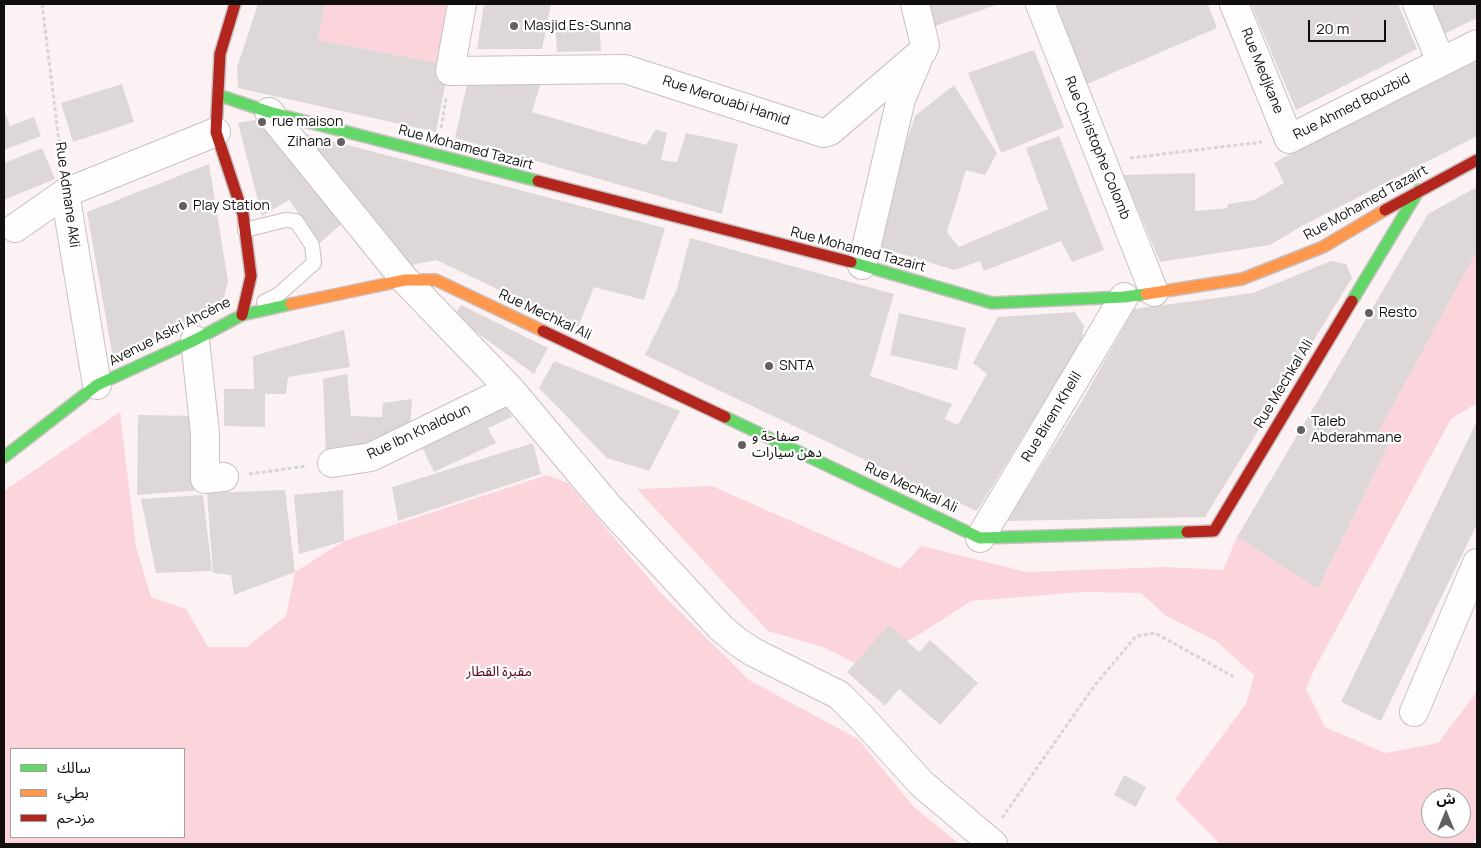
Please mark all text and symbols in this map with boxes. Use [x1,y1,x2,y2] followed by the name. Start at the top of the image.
[1311,10,1388,42] scale bar
[524,18,631,34] place label: Masjid Es-Sunna
[1316,18,1349,39] text: 20 m
[508,20,520,32] marker: Masjid Es-Sunna
[1237,26,1287,116] street label: Rue Medjkane
[1291,70,1413,144] street label: Rue Ahmed Bouzbid
[660,73,792,129] street label: Rue Merouabi Hamid
[1060,74,1134,222] street label: Rue Christophe Colomb
[272,114,343,130] place label: rue maison
[256,116,268,128] marker: rue maison
[397,122,535,174] street label: Rue Mohamed Tazairt
[287,134,331,150] place label: Zihana
[335,136,347,148] marker: Zihana
[51,141,83,249] street label: Rue Admane Akli
[1301,162,1431,244] street label: Rue Mohamed Tazairt
[193,198,270,214] place label: Play Station
[177,200,189,212] marker: Play Station
[789,224,927,276] street label: Rue Mohamed Tazairt
[496,286,594,344] street label: Rue Mechkal Ali
[106,294,234,370] street label: Avenue Askri Ahcène
[1379,305,1417,321] place label: Resto
[1363,307,1375,319] marker: Resto
[1251,337,1317,431] street label: Rue Mechkal Ali
[779,358,814,374] place label: SNTA
[763,360,775,372] marker: SNTA
[1018,369,1086,465] street label: Rue Birem Khelil
[365,401,473,463] street label: Rue Ibn Khaldoun
[1311,414,1402,447] place label: Taleb Abderahmane
[1295,424,1307,436] marker: Taleb Abderahmane
[752,429,822,462] place label: صفاحة و دهن سيارات
[736,439,748,451] marker: صفاحة و دهن سيارات
[862,459,960,517] street label: Rue Mechkal Ali
[466,664,532,680] park label: مقبرة القطار
[10,748,185,838] legend
[57,757,91,778] text: سالك
[57,782,89,803] text: بطيء
[1421,788,1471,838] north arrow
[1436,789,1456,808] text: ش
[57,807,95,828] text: مزدحم

